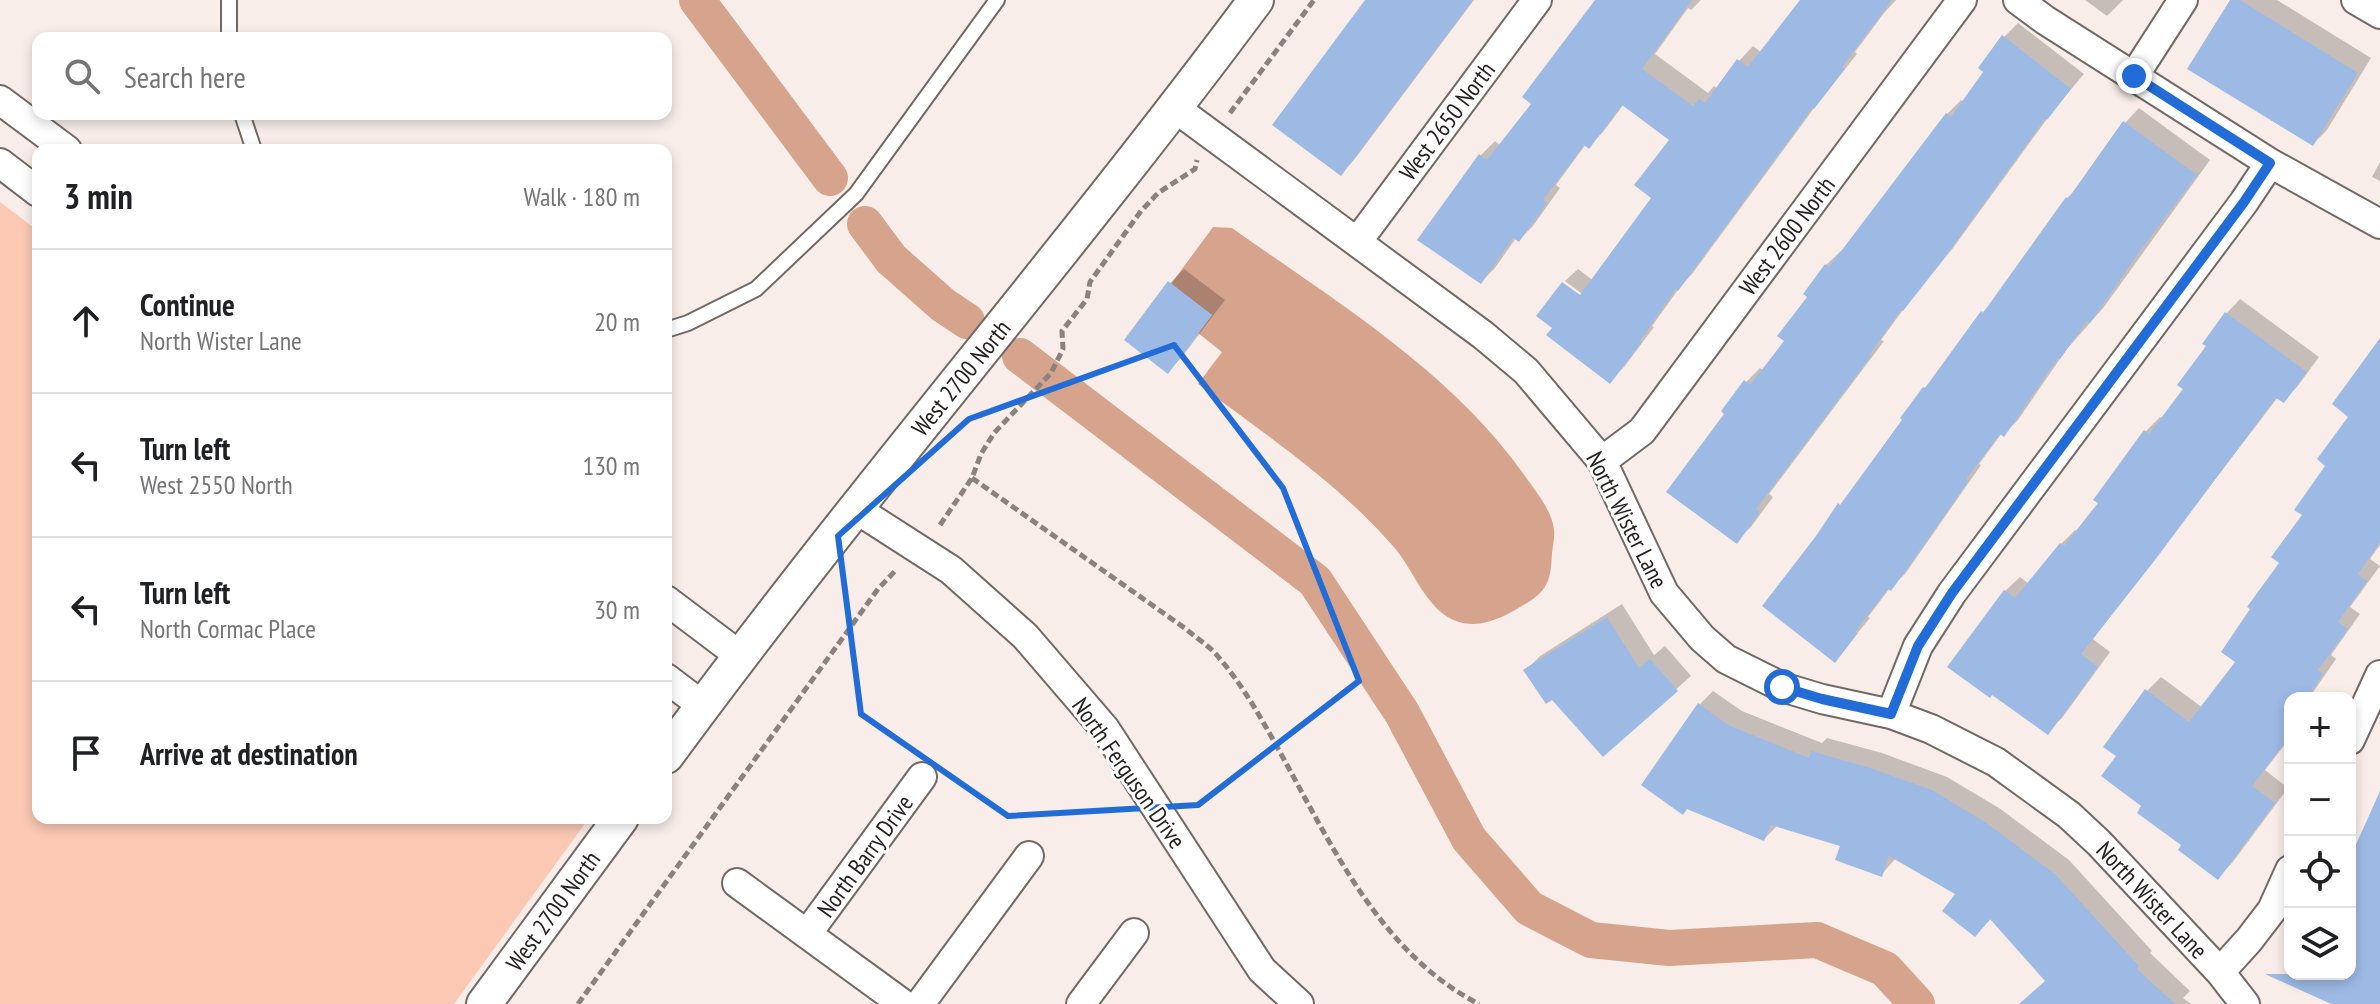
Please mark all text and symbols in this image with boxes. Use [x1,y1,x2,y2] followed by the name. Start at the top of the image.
[32,32,672,120] search box
[60,54,104,98] icon: search
[1392,55,1502,187] street label: West 2650 North
[124,57,246,96] text: Search here
[2116,58,2152,94] route end
[1732,170,1842,302] street label: West 2600 North
[64,174,133,218] text: 3 min
[523,180,640,213] text: Walk · 180 m
[140,285,235,324] text: Continue
[64,299,108,343] icon: ahead
[594,305,640,338] text: 20 m
[905,314,1017,442] street label: West 2700 North
[140,324,302,357] text: North Wister Lane
[140,429,230,468] text: Turn left
[64,443,108,487] icon: left
[1579,446,1675,594] street label: North Wister Lane
[582,449,640,482] text: 130 m
[140,468,293,501] text: West 2550 North
[140,573,230,612] text: Turn left
[64,587,108,631] icon: left
[594,593,640,626] text: 30 m
[140,612,316,645] text: North Cormac Place
[1764,669,1800,705] route start
[1065,691,1193,855] street label: North Ferguson Drive
[2284,692,2356,980] map controls
[2284,692,2356,764] button: +
[64,731,108,775] icon: arrive
[140,734,358,773] text: Arrive at destination
[2284,764,2356,836] button: −
[810,789,920,923] street label: North Barry Drive
[2090,835,2214,965] street label: North Wister Lane
[2284,836,2356,908] button: locate
[499,845,607,977] street label: West 2700 North
[2284,908,2356,980] button: layers

